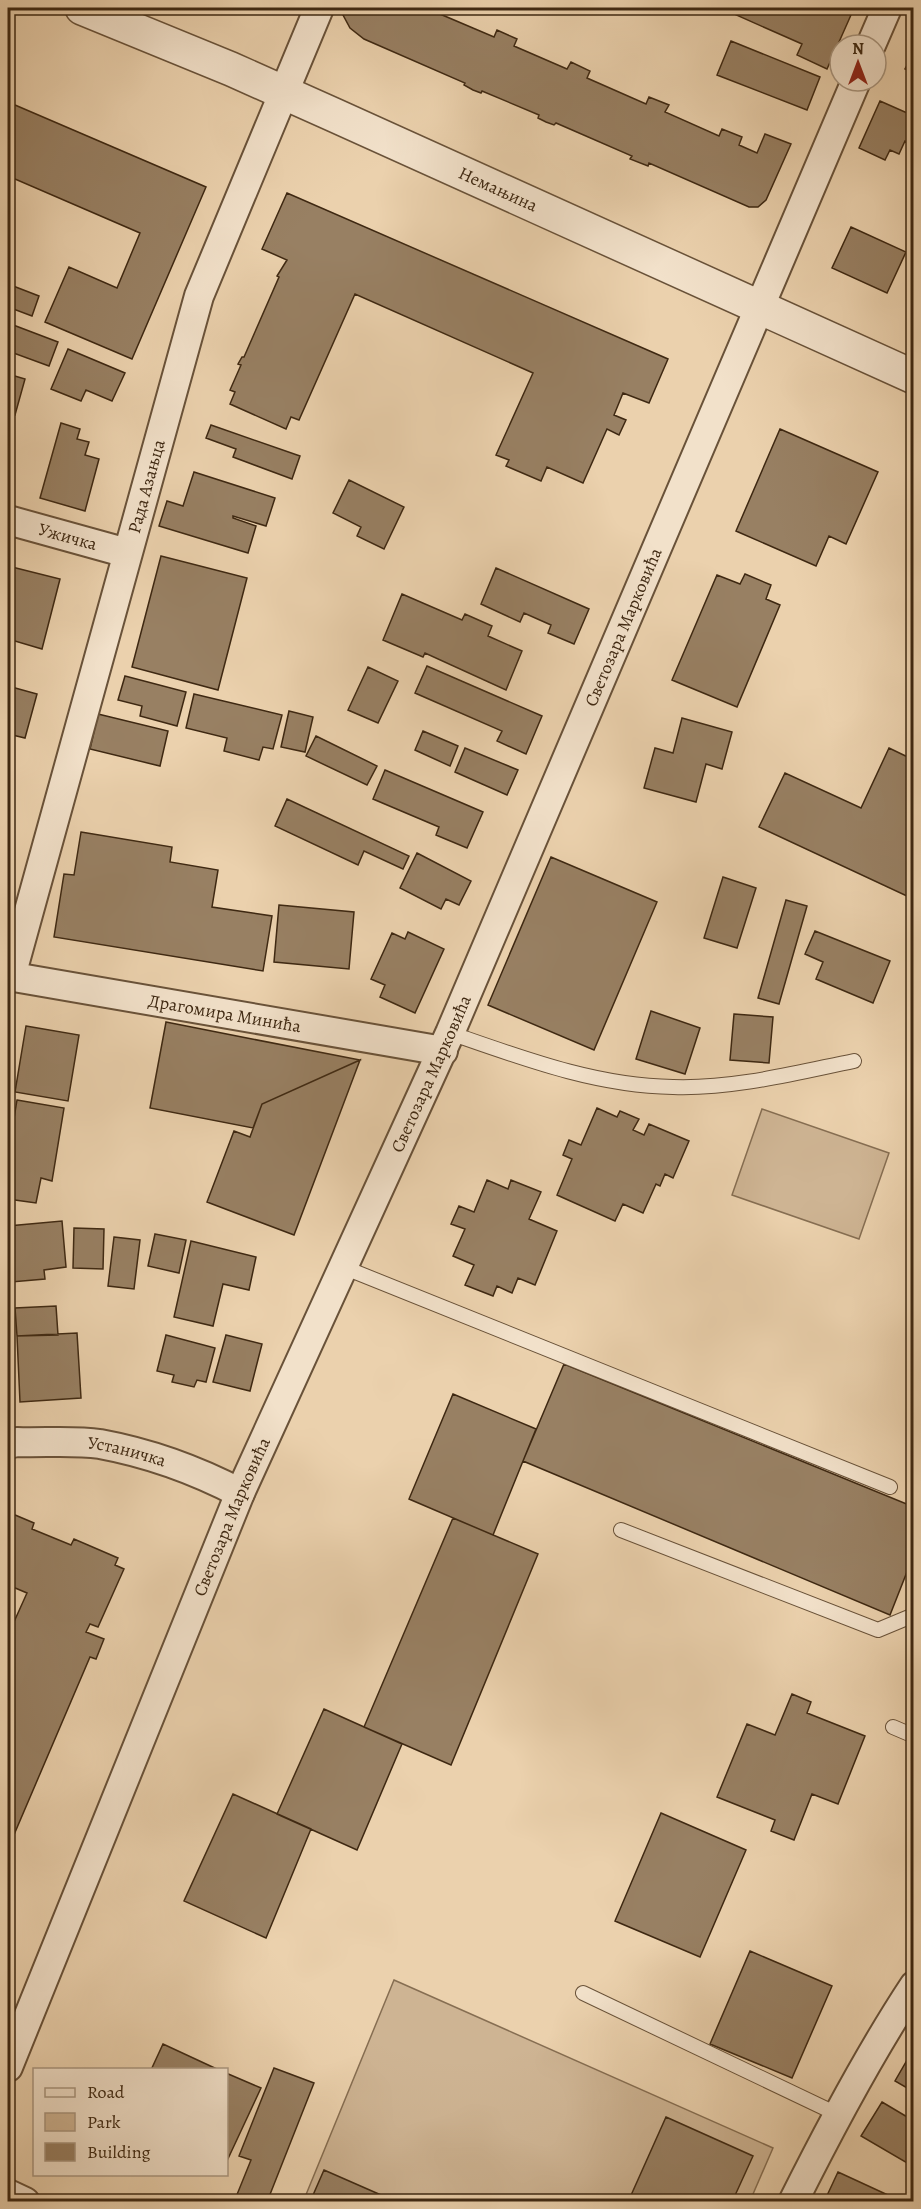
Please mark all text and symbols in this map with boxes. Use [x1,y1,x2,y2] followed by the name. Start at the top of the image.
[828,33,888,93] north arrow
[852,38,864,60] text: N
[455,161,542,218] street label: Немањина
[122,436,171,536] street label: Рада Азањца
[36,517,100,556] street label: Ужичка
[579,543,668,710] street label: Светозара Марковића
[147,988,304,1038] street label: Драгомира Минића
[385,991,477,1156] street label: Светозара Марковића
[87,1431,170,1473] street label: Устаничка
[188,1433,276,1600] street label: Светозара Марковића
[33,2068,228,2176] legend
[87,2080,125,2104] text: Road
[87,2110,121,2134] text: Park
[87,2140,151,2164] text: Building

